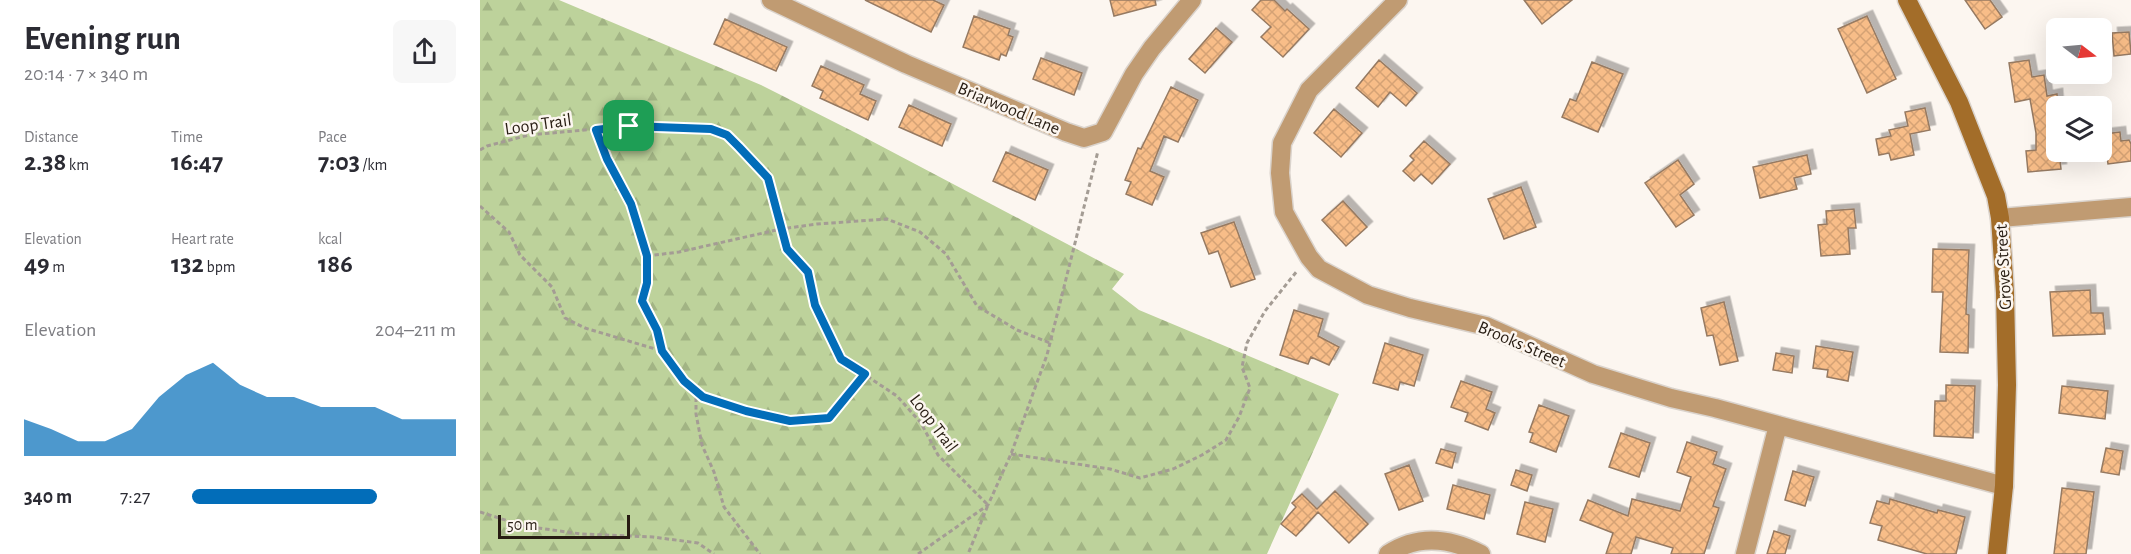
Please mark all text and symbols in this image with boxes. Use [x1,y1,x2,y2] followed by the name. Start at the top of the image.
[2046,18,2112,84] north arrow
[2046,18,2112,162] map controls
[393,20,456,83] button: share
[24,23,181,56] text: Evening run
[24,64,148,84] text: 20:14 · 7 × 340 m
[955,79,1062,138] street label: Briarwood Lane
[2046,96,2112,162] button: layers
[603,100,654,151] pin
[612,109,645,142] icon: arrive
[503,111,573,139] street label: Loop Trail
[24,129,78,145] text: Distance
[171,129,203,145] text: Time
[318,129,347,145] text: Pace
[24,149,66,175] text: 2.38
[171,149,223,175] text: 16:47
[318,149,360,175] text: 7:03
[66,157,89,173] text: km
[360,157,387,173] text: /km
[1993,223,2015,310] street label: Grove Street
[24,231,82,247] text: Elevation
[171,231,234,247] text: Heart rate
[318,231,342,247] text: kcal
[24,251,50,277] text: 49
[171,251,204,277] text: 132
[318,251,353,277] text: 186
[50,259,65,275] text: m
[204,259,235,275] text: bpm
[1475,318,1568,372] street label: Brooks Street
[24,320,96,340] text: Elevation
[375,320,456,340] text: 204–211 m
[906,391,961,456] street label: Loop Trail
[24,487,72,507] text: 340 m
[120,487,150,507] text: 7:27
[498,512,630,540] scale bar
[507,517,538,533] text: 50 m

